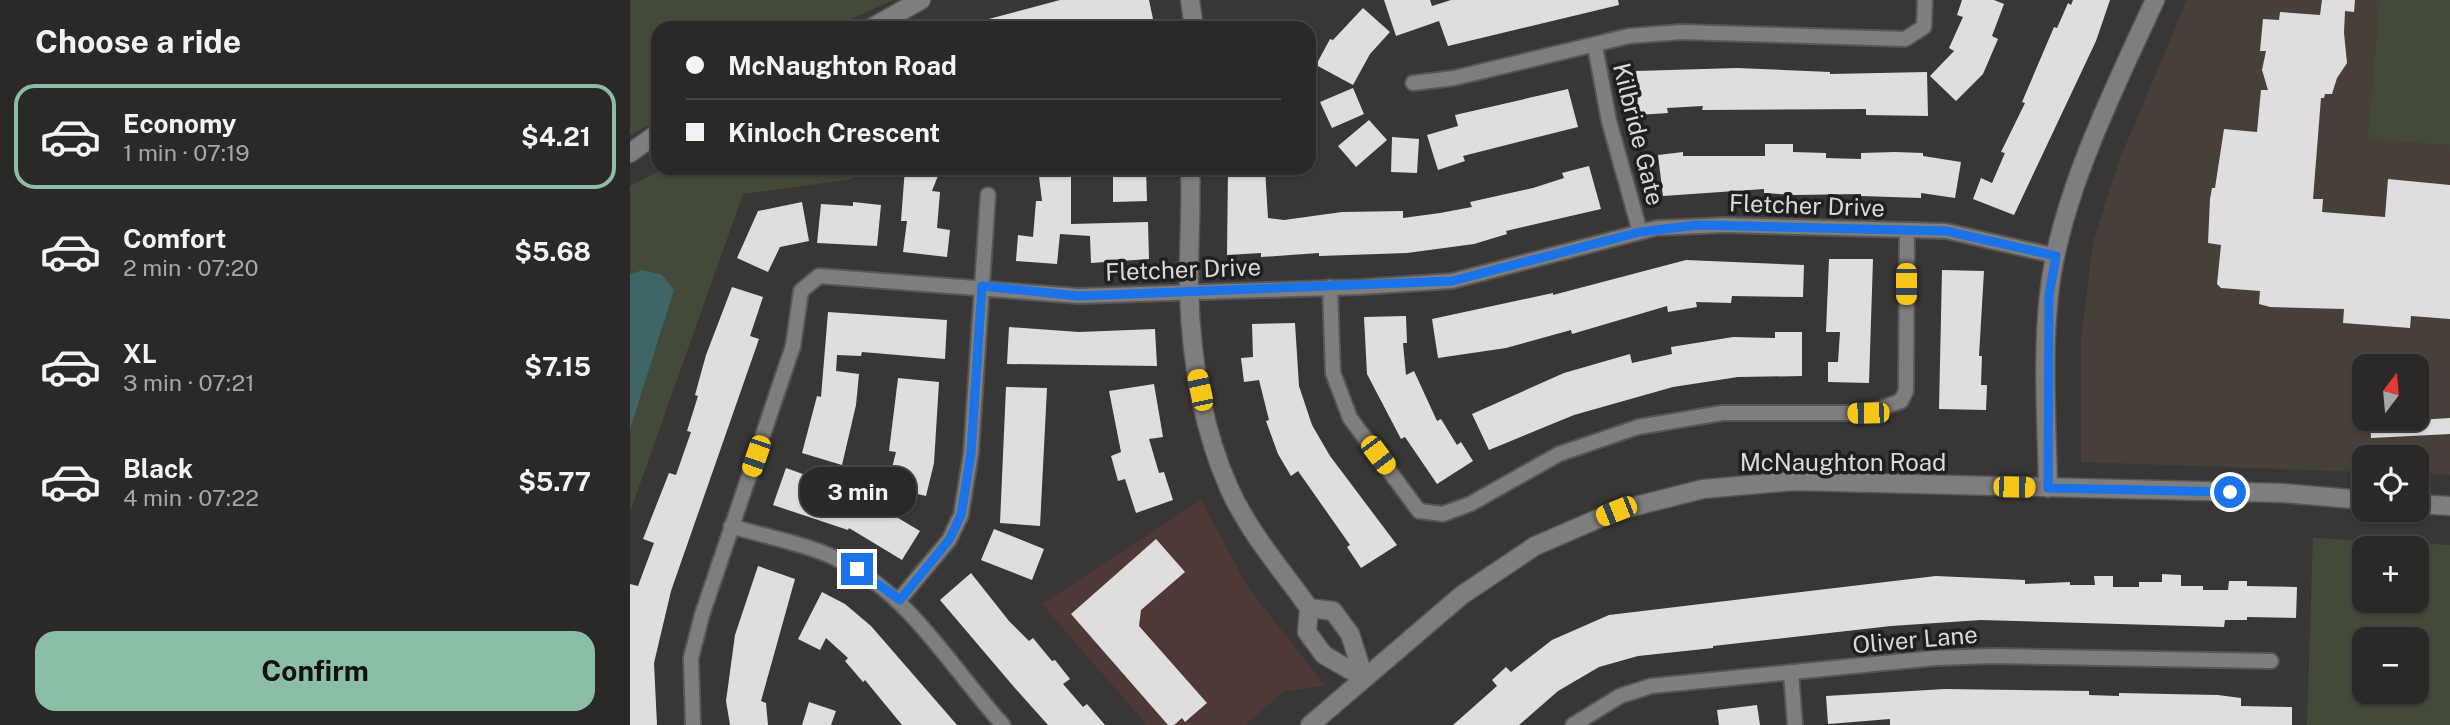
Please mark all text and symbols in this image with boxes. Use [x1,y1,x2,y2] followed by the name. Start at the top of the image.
[35,23,241,60] text: Choose a ride
[728,50,957,81] text: McNaughton Road
[1608,60,1670,208] street label: Kilbride Gate
[39,105,102,168] icon: car
[123,108,236,139] text: Economy
[728,117,940,148] text: Kinloch Crescent
[521,121,591,152] text: $4.21
[123,139,250,166] text: 1 min · 07:19
[1729,188,1885,222] street label: Fletcher Drive
[39,220,102,283] icon: car
[123,223,226,254] text: Comfort
[514,236,591,267] text: $5.68
[1105,252,1261,286] street label: Fletcher Drive
[123,254,259,281] text: 2 min · 07:20
[1896,263,1917,305] car
[39,335,102,398] icon: car
[123,338,157,369] text: XL
[524,351,591,382] text: $7.15
[2352,354,2429,430] north arrow
[2352,354,2429,704] map controls
[1186,367,1215,413] car
[123,369,255,396] text: 3 min · 07:21
[1847,402,1890,424] car
[1357,432,1400,478] car
[740,433,773,479] car
[2352,445,2429,522] button: locate
[1740,448,1946,476] street label: McNaughton Road
[39,450,102,513] icon: car
[123,453,193,484] text: Black
[518,466,591,497] text: $5.77
[799,468,915,516] callout: 3 min
[1993,476,2036,498] car
[2214,476,2246,508] route start
[828,478,888,505] text: 3 min
[123,484,259,511] text: 4 min · 07:22
[1593,493,1640,529] car
[2352,536,2429,613] button: +
[841,553,873,585] route end
[1851,620,1979,658] street label: Oliver Lane
[2352,627,2429,704] button: −
[35,631,595,711] button: Confirm

